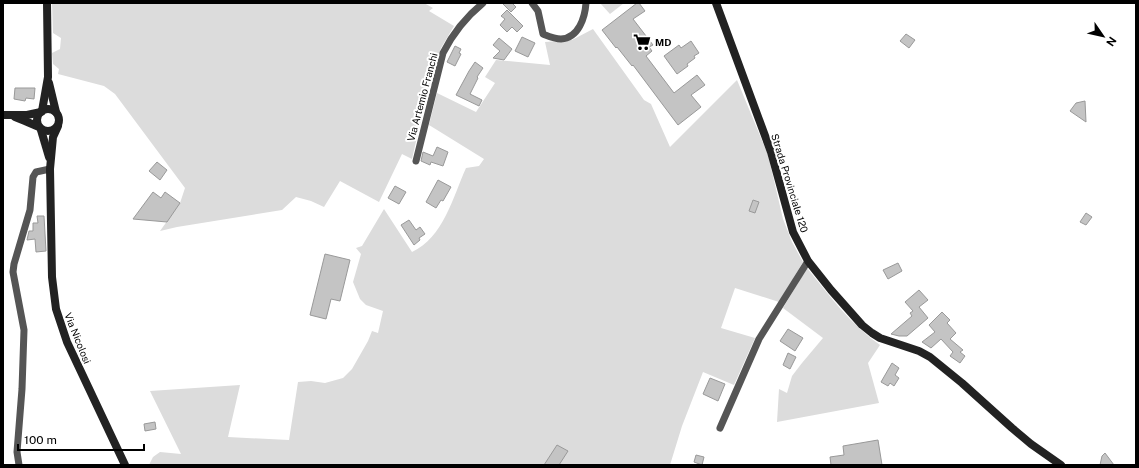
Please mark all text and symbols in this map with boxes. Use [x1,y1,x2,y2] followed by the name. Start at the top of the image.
[1083,16,1123,56] north arrow
[632,32,652,52] supermarket icon: MD
[1104,35,1119,49] text: N
[655,36,671,48] place label: MD
[404,51,440,143] street label: Via Artemio Franchi
[769,132,811,234] street label: Strada Provinciale 120
[62,311,94,365] street label: Via Nicolosi
[18,426,144,452] scale bar
[24,433,57,447] text: 100 m

